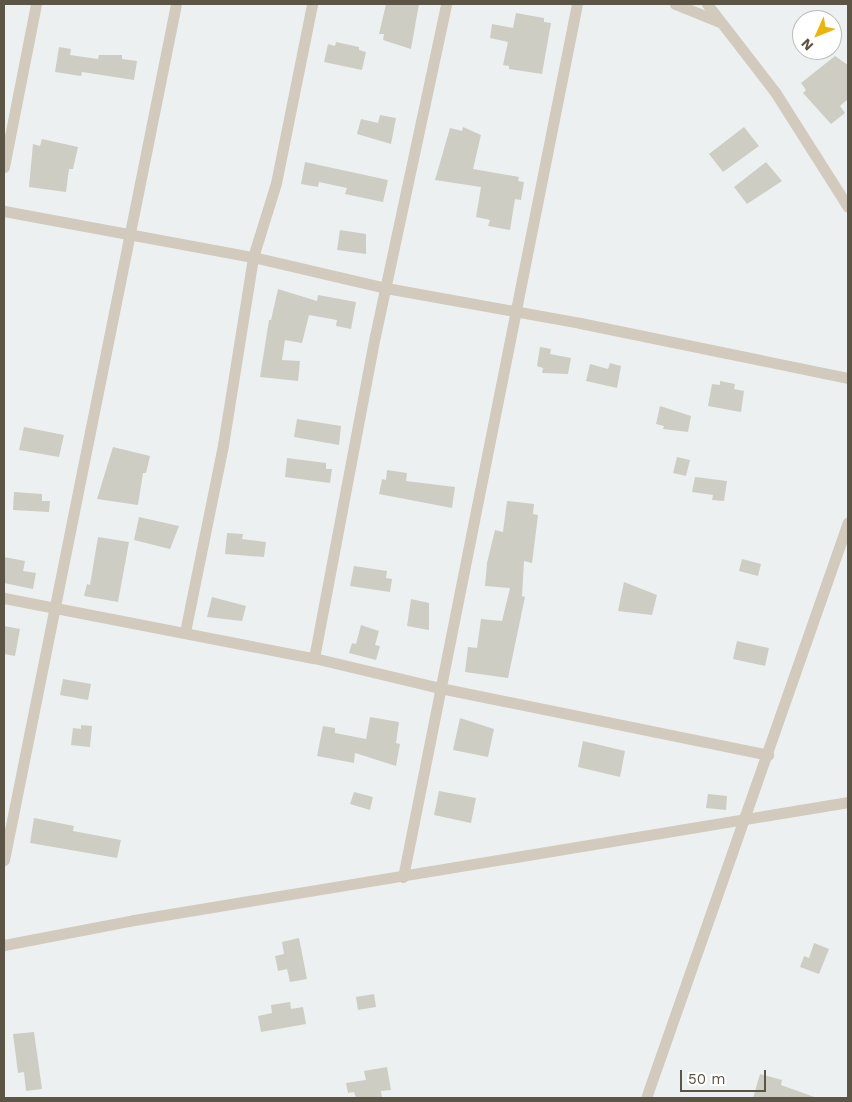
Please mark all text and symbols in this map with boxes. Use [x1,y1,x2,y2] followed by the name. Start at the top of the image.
[792,10,842,60] north arrow
[798,35,816,54] text: N
[682,1060,768,1092] scale bar
[688,1070,725,1088] text: 50 m

